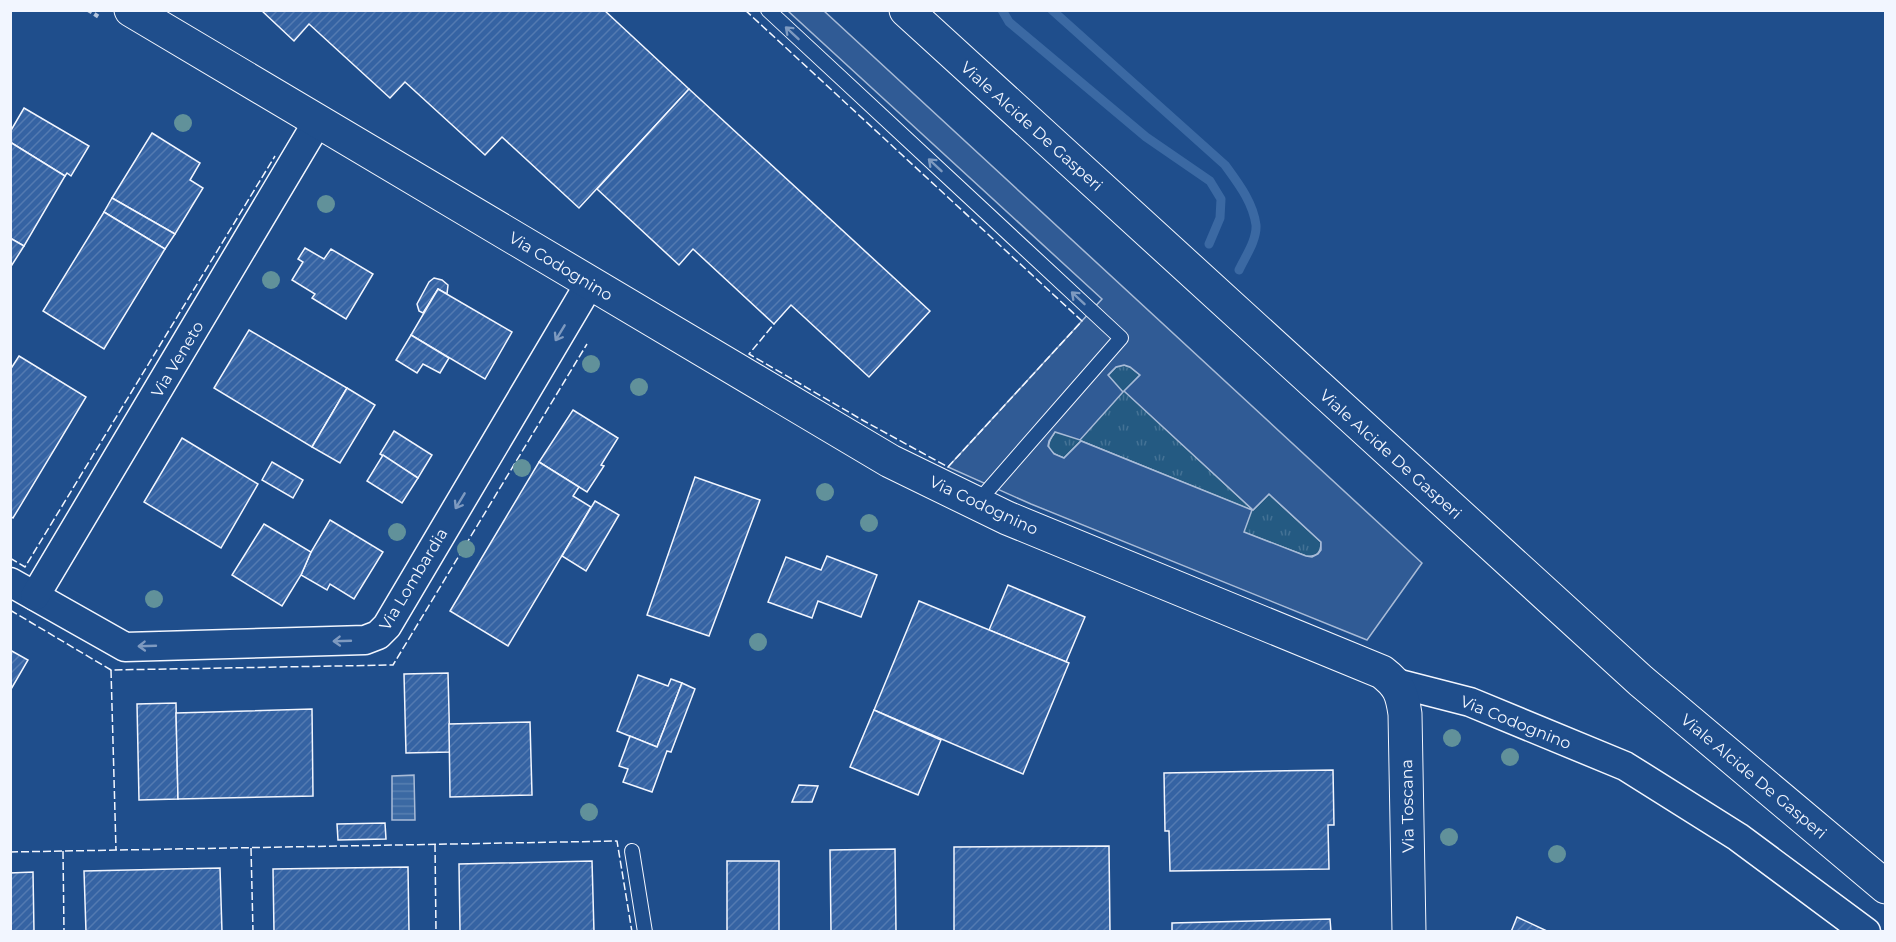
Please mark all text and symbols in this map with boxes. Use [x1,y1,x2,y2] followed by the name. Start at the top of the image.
[785,26,800,40] one-way arrow
[957,58,1106,195] street label: Viale Alcide De Gasperi
[928,158,943,172] one-way arrow
[505,228,616,305] street label: Via Codognino
[1071,291,1086,305] one-way arrow
[147,318,208,401] street label: Via Veneto
[553,324,565,341] one-way arrow
[1316,386,1465,523] street label: Viale Alcide De Gasperi
[926,472,1041,539] street label: Via Codognino
[454,492,466,509] one-way arrow
[375,525,451,634] street label: Via Lombardia
[332,635,352,647] one-way arrow
[137,641,157,652] one-way arrow
[1458,692,1574,753] street label: Via Codognino
[1677,710,1830,843] street label: Viale Alcide De Gasperi
[1397,759,1418,853] street label: Via Toscana

